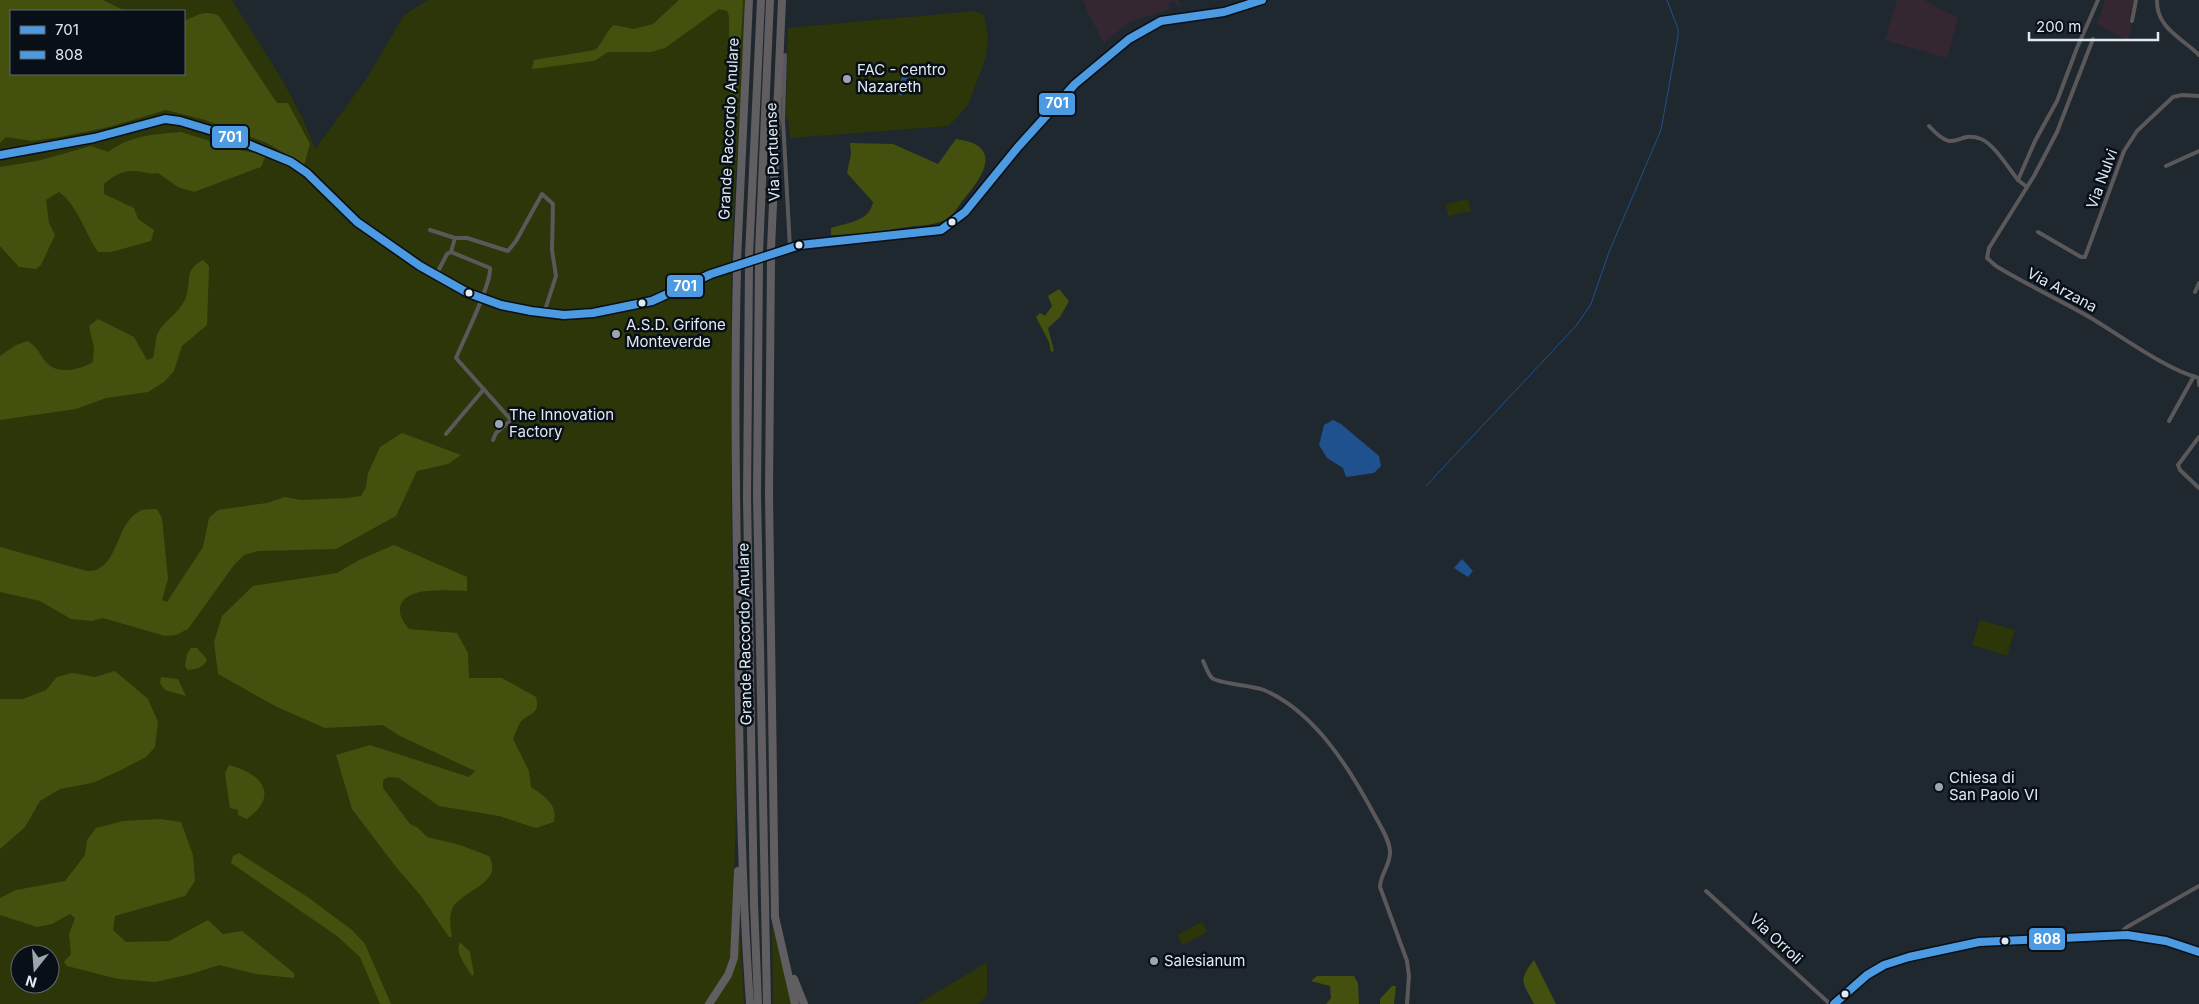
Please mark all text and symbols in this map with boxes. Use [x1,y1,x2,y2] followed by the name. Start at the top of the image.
[10,10,185,75] legend
[2029,10,2158,42] scale bar
[2036,17,2081,36] text: 200 m
[55,20,79,39] text: 701
[714,37,743,221] street label: Grande Raccordo Anulare
[55,45,83,64] text: 808
[857,60,946,96] place label: FAC - centro Nazareth
[841,73,853,85] marker: FAC - centro Nazareth
[1038,92,1076,116] line badge: 701
[1045,94,1069,111] text: 701
[761,102,784,202] street label: Via Portuense
[211,125,249,149] line badge: 701
[218,128,242,145] text: 701
[2082,146,2121,211] street label: Via Nulvi
[947,217,957,227] unlabelled marker
[794,240,804,250] unlabelled marker
[2024,263,2101,316] street label: Via Arzana
[666,274,704,298] line badge: 701
[673,277,697,294] text: 701
[464,288,474,298] unlabelled marker
[637,298,647,308] unlabelled marker
[626,315,726,351] place label: A.S.D. Grifone Monteverde
[610,328,622,340] marker: A.S.D. Grifone Monteverde
[509,405,614,441] place label: The Innovation Factory
[493,418,505,430] marker: The Innovation Factory
[733,543,756,725] street label: Grande Raccordo Anulare
[1949,768,2038,804] place label: Chiesa di San Paolo VI
[1933,781,1945,793] marker: Chiesa di San Paolo VI
[1746,909,1807,968] street label: Via Orroli
[2028,927,2066,951] line badge: 808
[2033,930,2061,947] text: 808
[2000,936,2010,946] unlabelled marker
[10,944,60,994] north arrow
[1164,951,1245,970] place label: Salesianum
[1148,955,1160,967] marker: Salesianum
[23,972,39,992] text: N
[1840,989,1850,999] unlabelled marker

